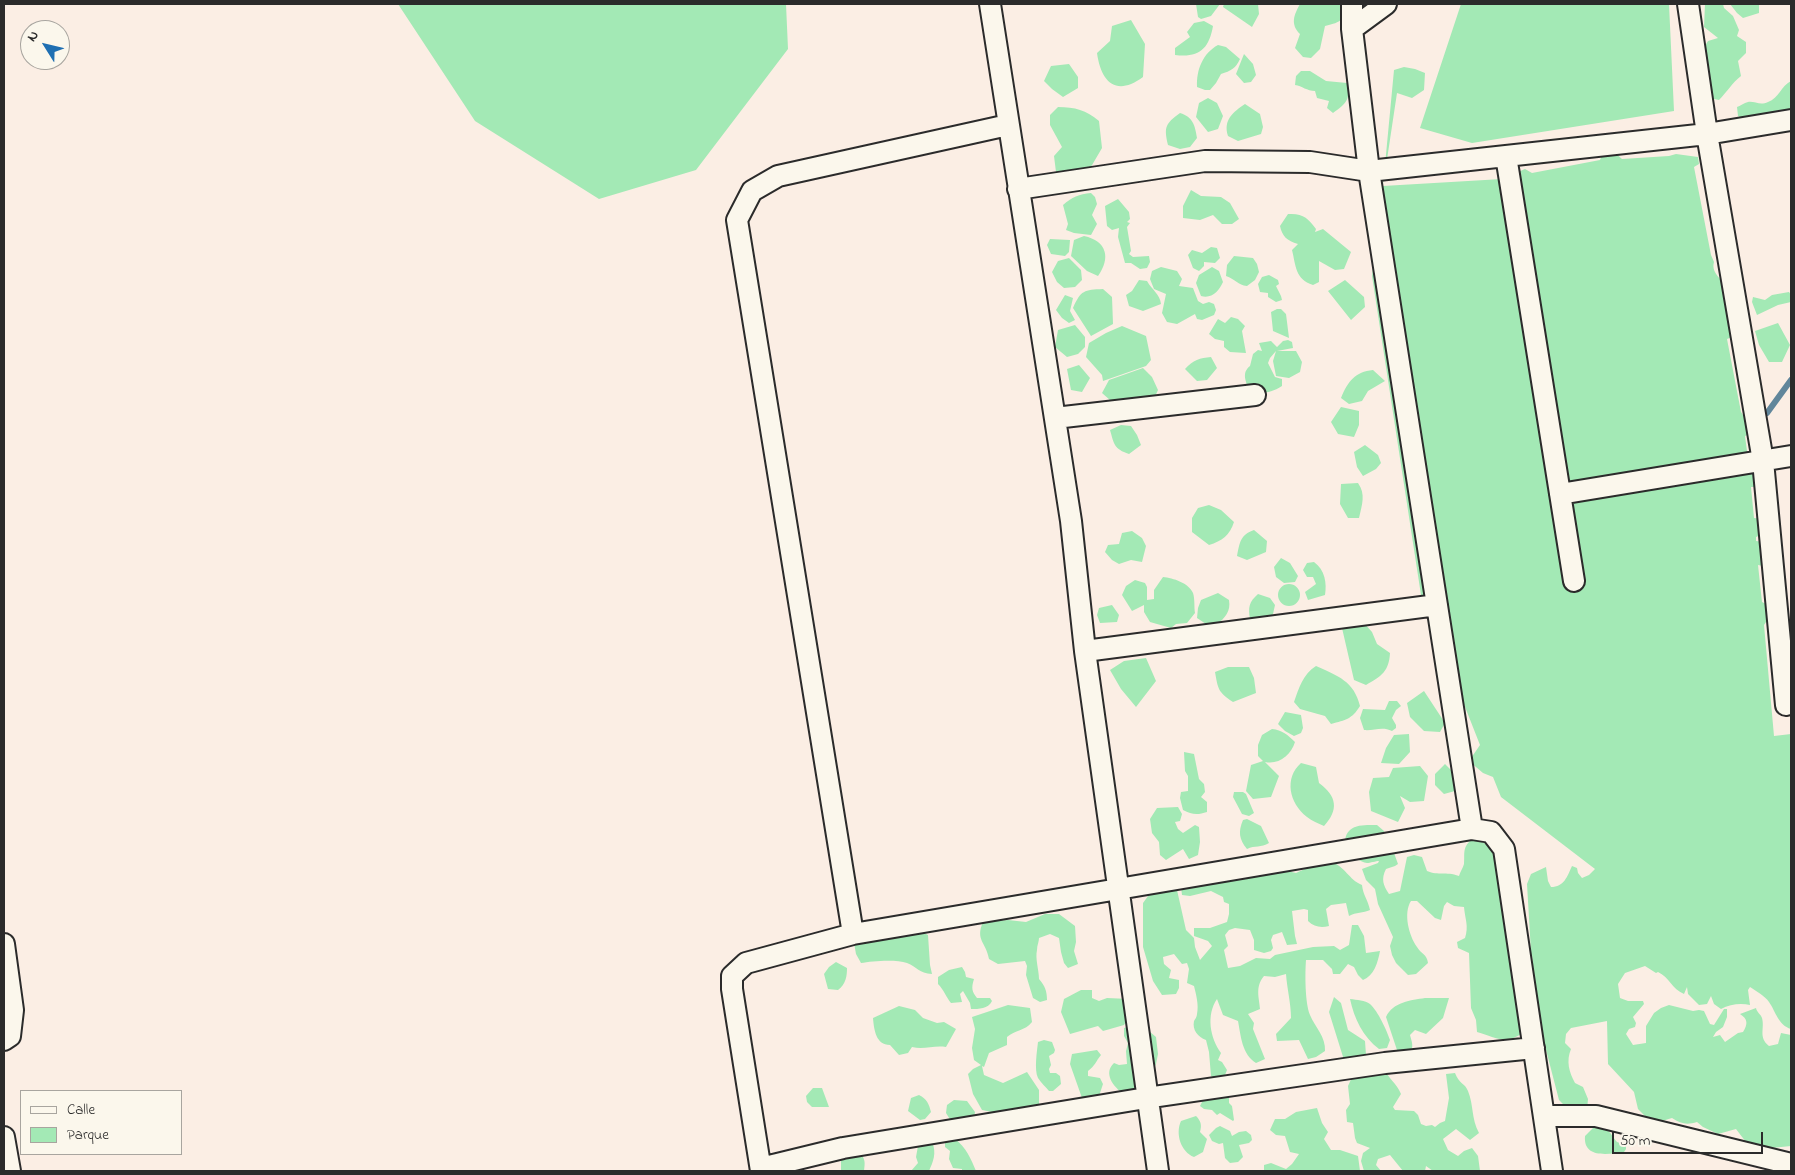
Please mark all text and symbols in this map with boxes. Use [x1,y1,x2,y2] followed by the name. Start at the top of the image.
[20,20,70,70] north arrow
[22,26,45,46] text: N
[20,1090,182,1155] legend
[67,1099,95,1121] text: Calle
[1615,1122,1766,1154] scale bar
[67,1124,109,1146] text: Parque
[1620,1130,1650,1152] text: 50 m

